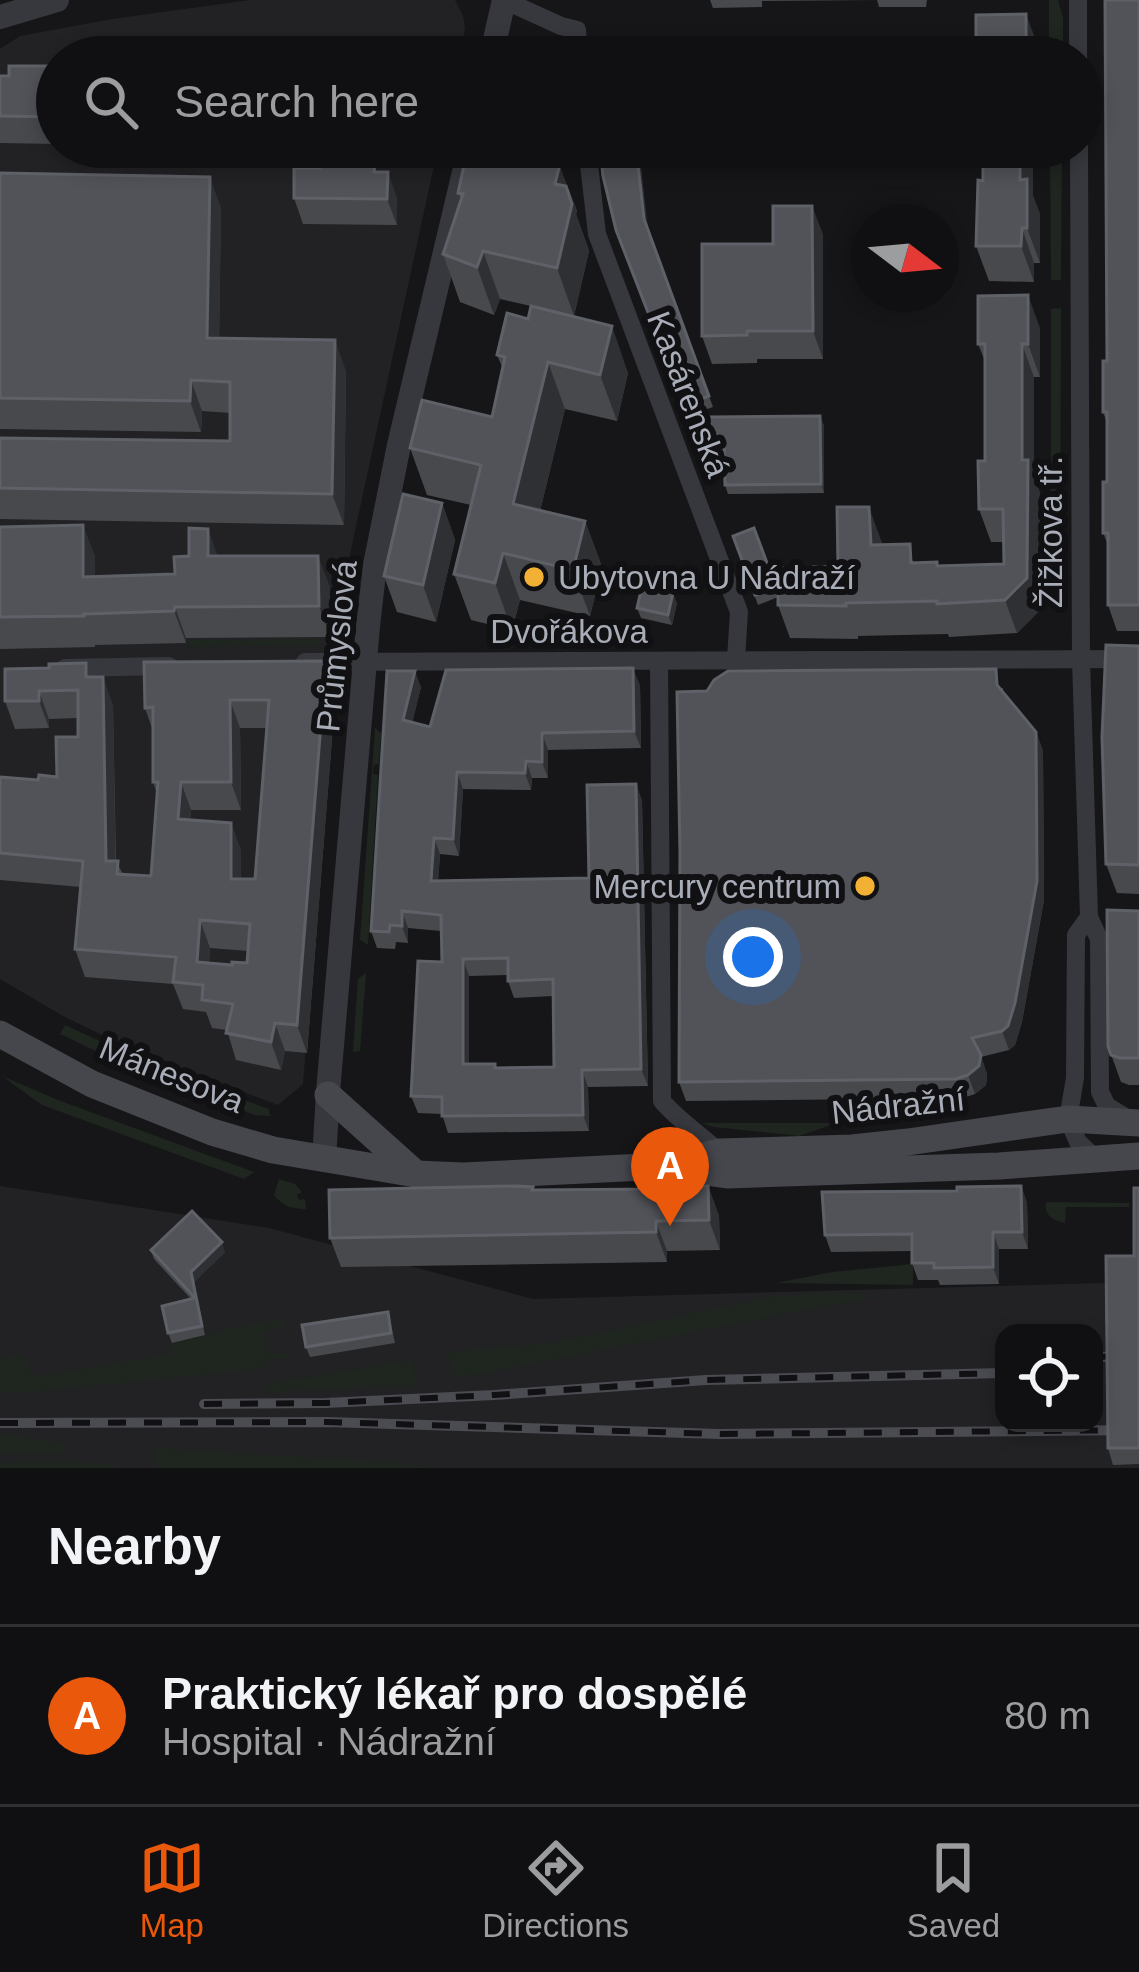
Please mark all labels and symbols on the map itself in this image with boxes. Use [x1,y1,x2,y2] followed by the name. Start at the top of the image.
[851,204,959,312] north arrow
[640,306,737,483] street label: Kasárenská
[1032,456,1069,608] street label: Žižkova tř.
[309,558,364,734] street label: Průmyslová
[558,559,855,596] place label: Ubytovna U Nádraží
[521,564,547,590] marker: Ubytovna U Nádraží
[490,613,649,650] street label: Dvořákova
[593,868,841,905] place label: Mercury centrum
[852,873,878,899] marker: Mercury centrum
[723,927,783,987] your location
[94,1029,250,1120] street label: Mánesova
[830,1080,967,1131] street label: Nádražní
[631,1127,709,1226] pin: A

